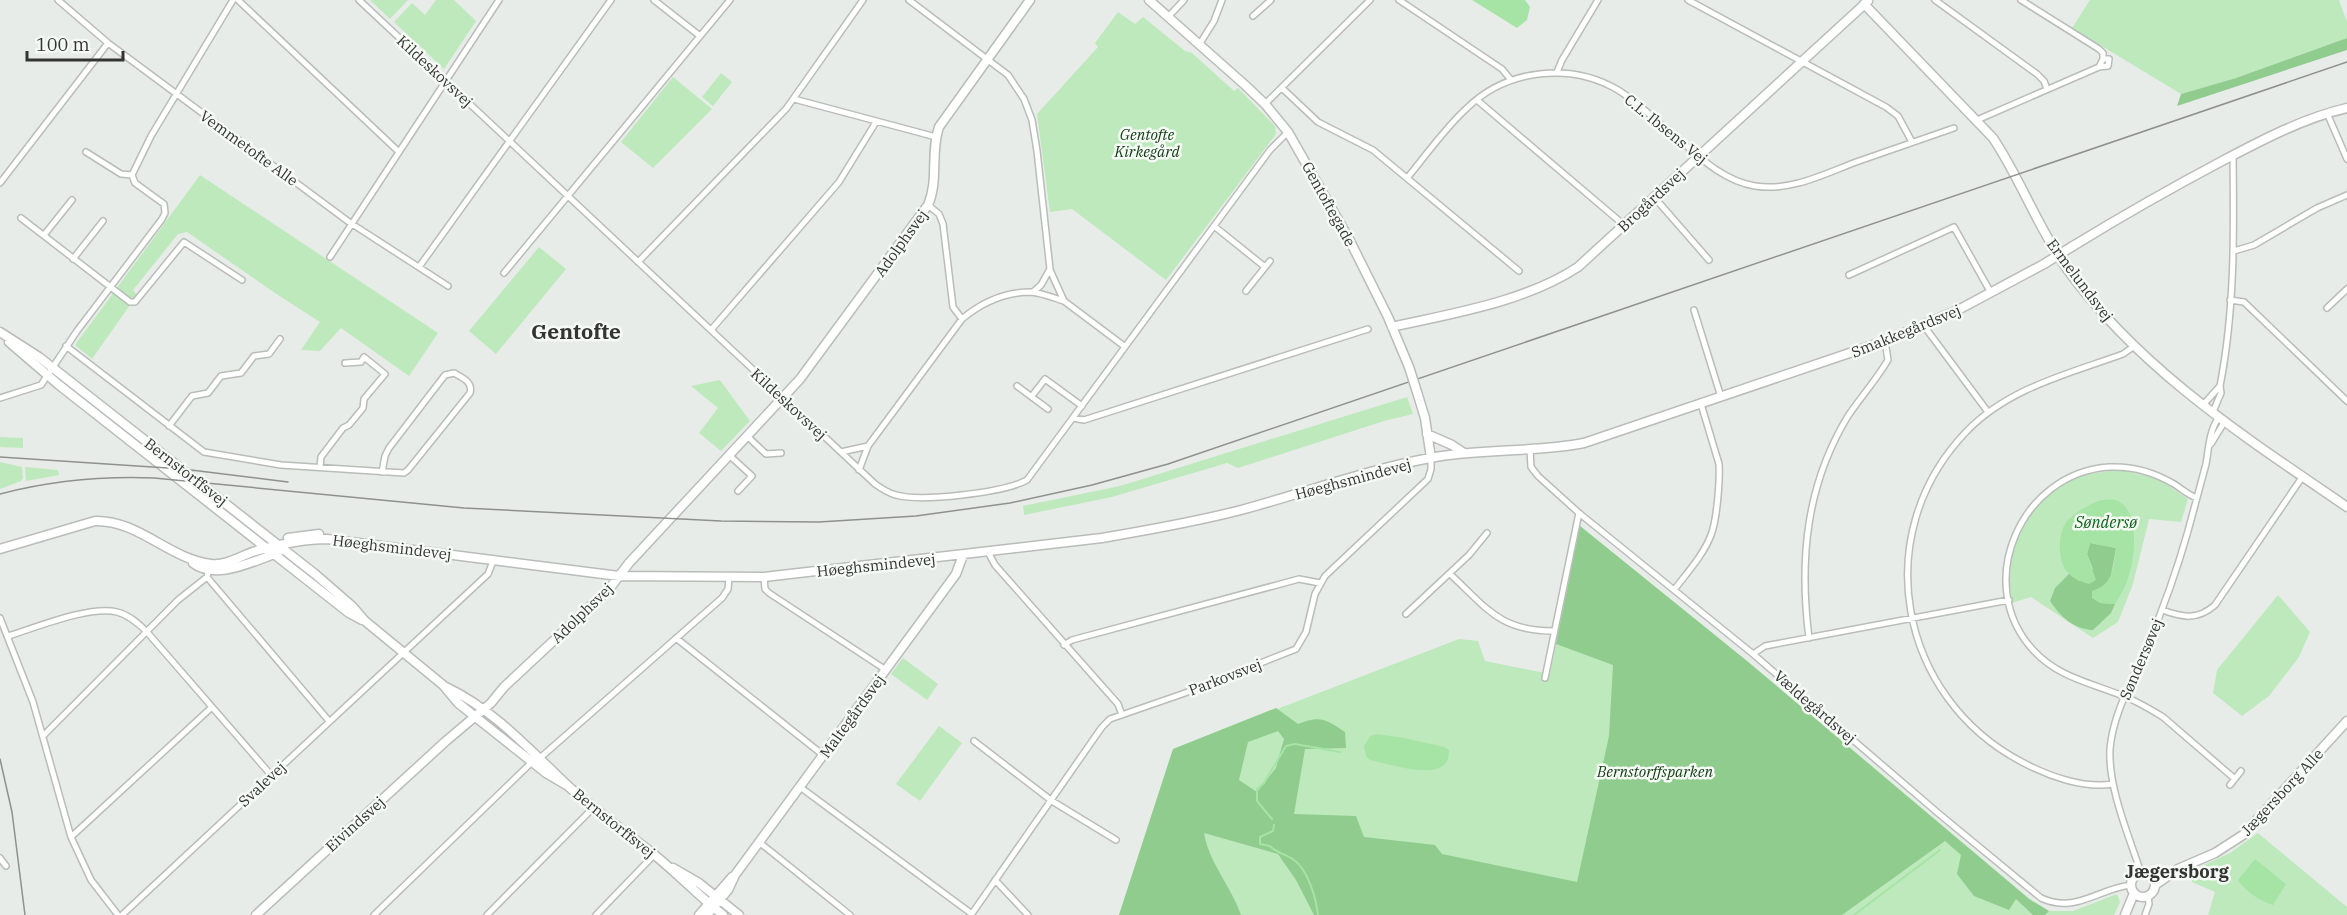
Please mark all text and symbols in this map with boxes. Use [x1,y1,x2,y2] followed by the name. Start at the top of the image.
[27,24,123,62] scale bar
[393,31,477,111] street label: Kildeskovsvej
[36,33,90,56] text: 100 m
[1621,90,1711,168] street label: C.L. Ibsens Vej
[196,106,302,190] street label: Vemmetofte Alle
[1113,125,1180,161] park label: Gentofte Kirkegård
[1298,158,1360,250] street label: Gentoftegade
[1613,164,1689,236] street label: Brogårdsvej
[870,206,932,280] street label: Adolphsvej
[2043,235,2117,325] street label: Ermelundsvej
[1848,300,1964,362] street label: Smakkegårdsvej
[531,317,621,345] district label: Gentofte
[747,364,831,444] street label: Kildeskovsvej
[141,434,231,510] street label: Bernstorffsvej
[1293,454,1413,504] street label: Høeghsmindevej
[2074,512,2138,532] water label: Søndersø
[332,530,452,564] street label: Høeghsmindevej
[816,549,936,581] street label: Høeghsmindevej
[547,579,617,647] street label: Adolphsvej
[2115,615,2167,703] street label: Søndersøvej
[1186,654,1264,700] street label: Parkovsvej
[1770,666,1860,748] street label: Vældegårdsvej
[815,670,889,762] street label: Maltegårdsvej
[2237,744,2327,840] street label: Jægersborg Alle
[234,757,290,811] street label: Svalevej
[1596,762,1713,781] park label: Bernstorffsparken
[569,784,659,862] street label: Bernstorffsvej
[321,792,389,856] street label: Eivindsvej
[2125,860,2230,883] district label: Jægersborg

